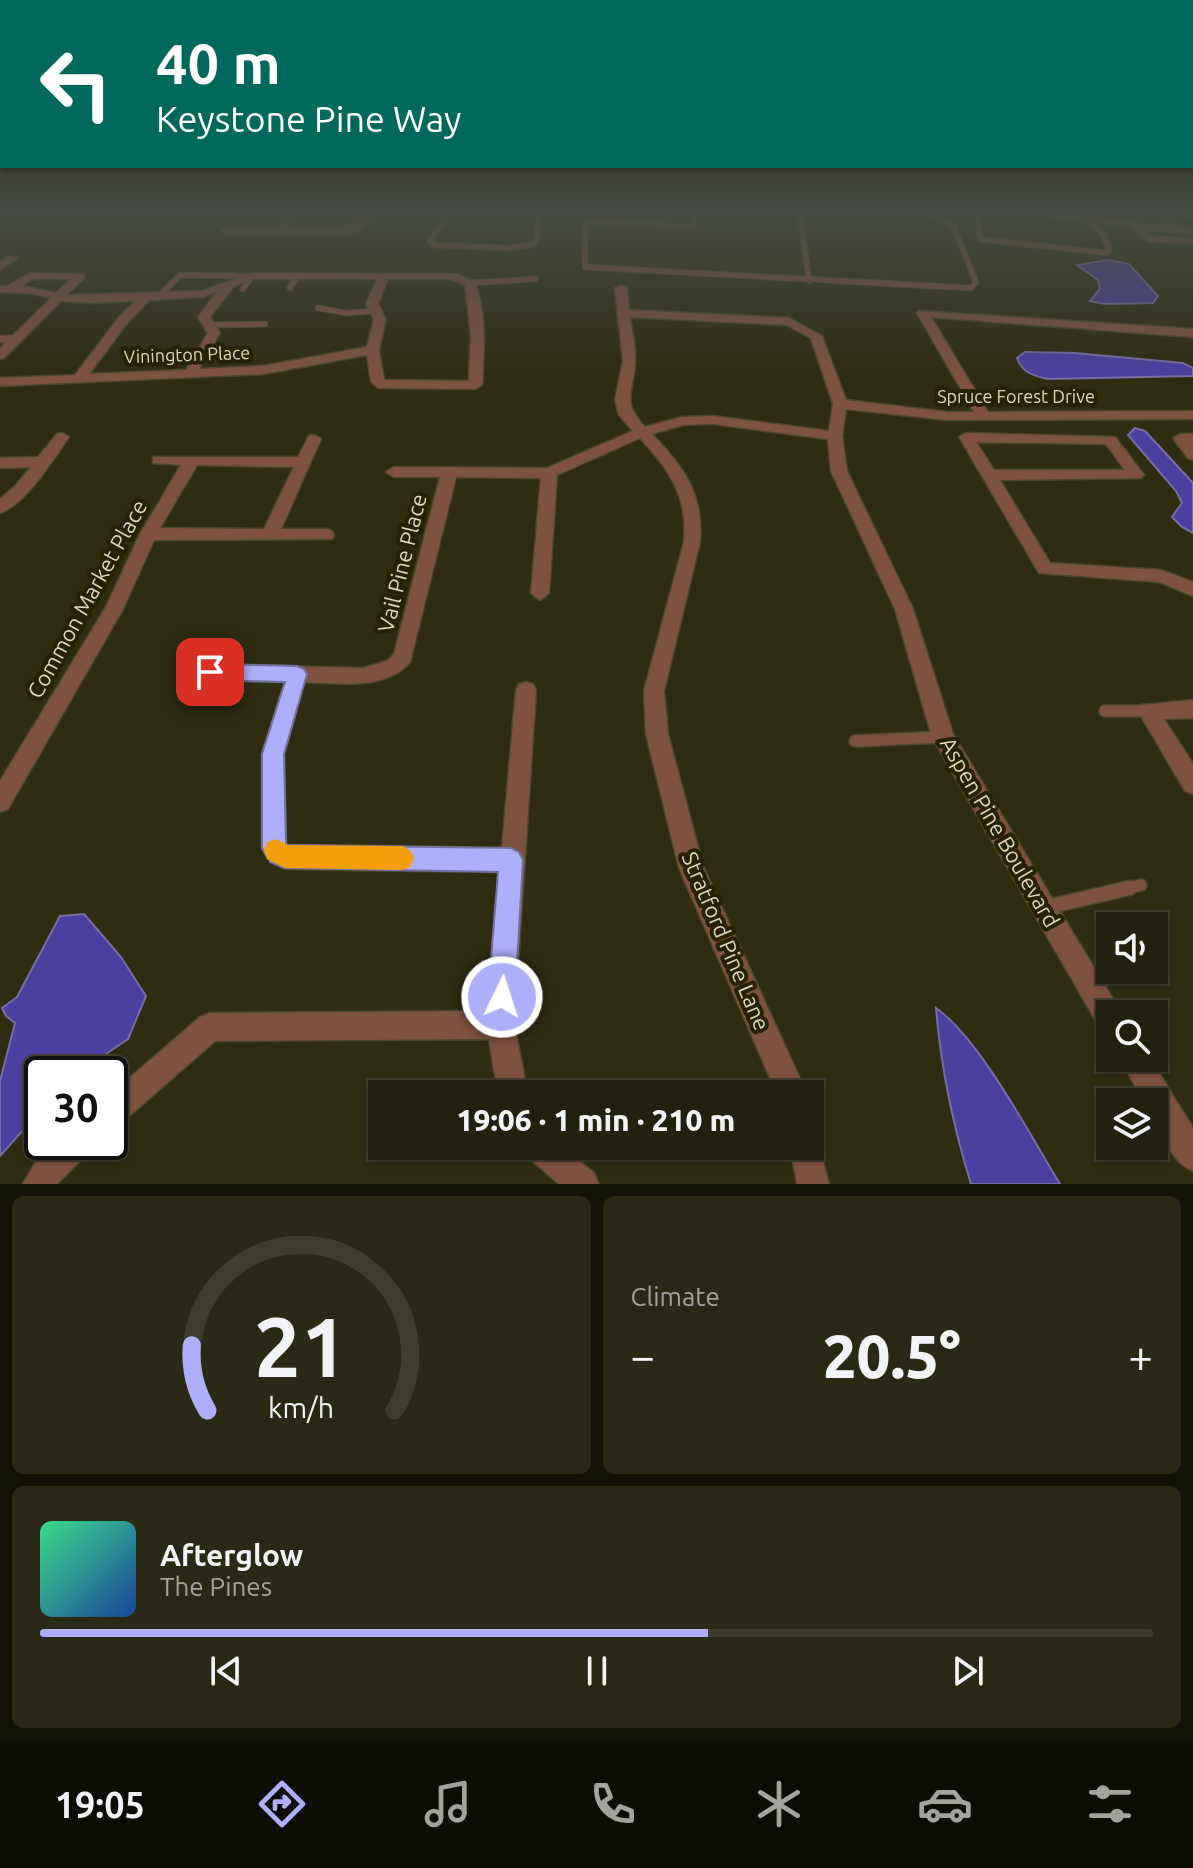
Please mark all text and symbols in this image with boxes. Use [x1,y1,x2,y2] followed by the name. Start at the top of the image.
[24,32,128,136] icon: left
[156,32,281,95] text: 40 m
[156,98,461,139] text: Keystone Pine Way
[123,342,251,366] street label: Vinington Place
[937,386,1095,406] street label: Spruce Forest Drive
[372,491,431,635] street label: Vail Pine Place
[22,495,151,702] street label: Common Market Place
[176,638,244,706] pin
[188,650,232,694] icon: arrive
[936,732,1065,931] street label: Aspen Pine Boulevard
[678,848,775,1034] street label: Stratford Pine Lane
[1096,912,1168,1160] map controls
[1096,912,1168,984] button: sound
[460,955,544,1039] position arrow
[1096,1000,1168,1072] button: search
[24,1056,128,1160] speed limit sign: 30
[1096,1088,1168,1160] button: layers
[457,1103,735,1137] text: 19:06 · 1 min · 210 m
[631,1282,720,1311] text: Climate
[254,1299,348,1393] text: 21
[823,1322,961,1389] text: 20.5°
[631,1331,655,1380] text: −
[1128,1331,1153,1380] text: +
[268,1391,334,1423] text: km/h
[160,1538,303,1572] text: Afterglow
[160,1572,272,1601] text: The Pines
[204,1649,248,1693] icon: previous
[575,1649,619,1693] icon: pause
[946,1649,990,1693] icon: next
[254,1776,310,1832] icon: directions
[420,1776,476,1832] icon: music
[585,1776,641,1832] icon: phone
[751,1776,807,1832] icon: climate
[917,1776,973,1832] icon: car
[1082,1776,1138,1832] icon: filters
[55,1784,145,1825] text: 19:05

